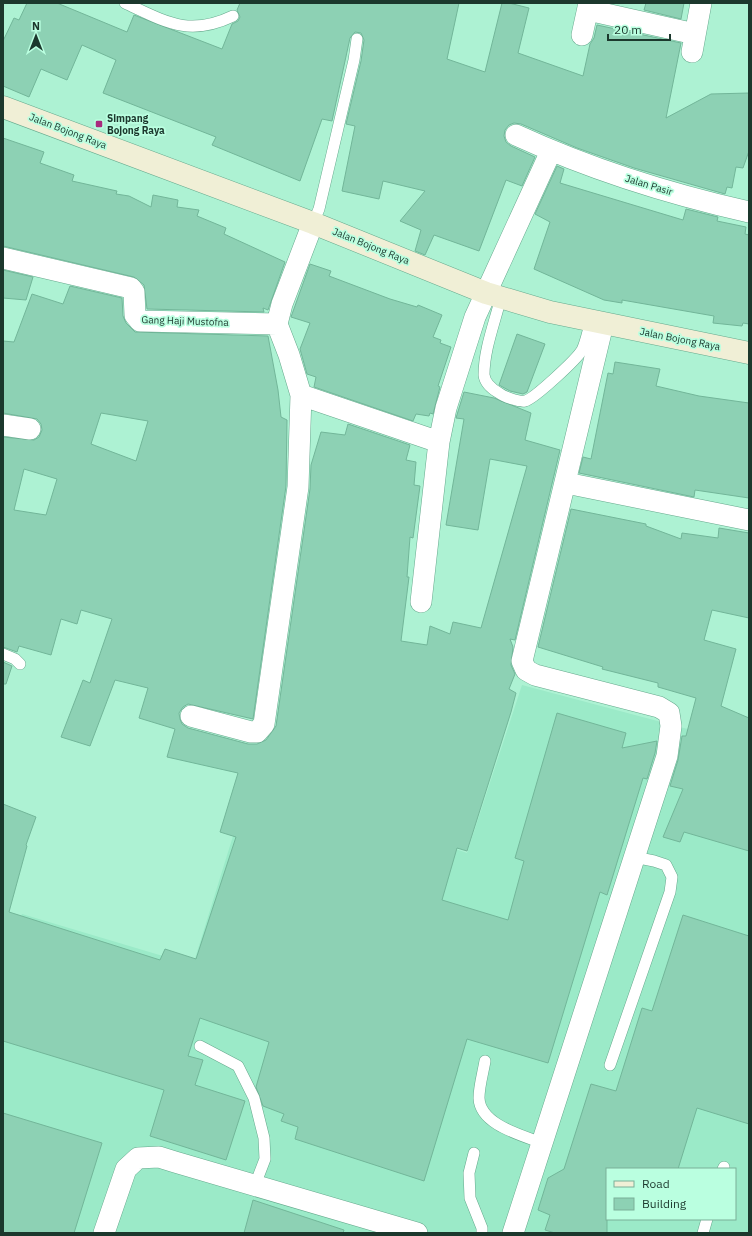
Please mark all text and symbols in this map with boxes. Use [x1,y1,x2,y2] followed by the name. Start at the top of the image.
[16,16,56,56] north arrow
[608,16,670,42] scale bar
[32,19,40,33] text: N
[614,22,642,37] text: 20 m
[27,110,109,152] street label: Jalan Bojong Raya
[107,112,165,137] place label: Simpang Bojong Raya
[94,119,104,129] marker: Simpang Bojong Raya
[624,172,675,198] street label: Jalan Pasir
[331,225,412,268] street label: Jalan Bojong Raya
[141,313,229,329] street label: Gang Haji Mustofna
[639,325,722,353] street label: Jalan Bojong Raya
[606,1168,736,1220] legend
[642,1176,670,1191] text: Road
[642,1196,687,1211] text: Building

